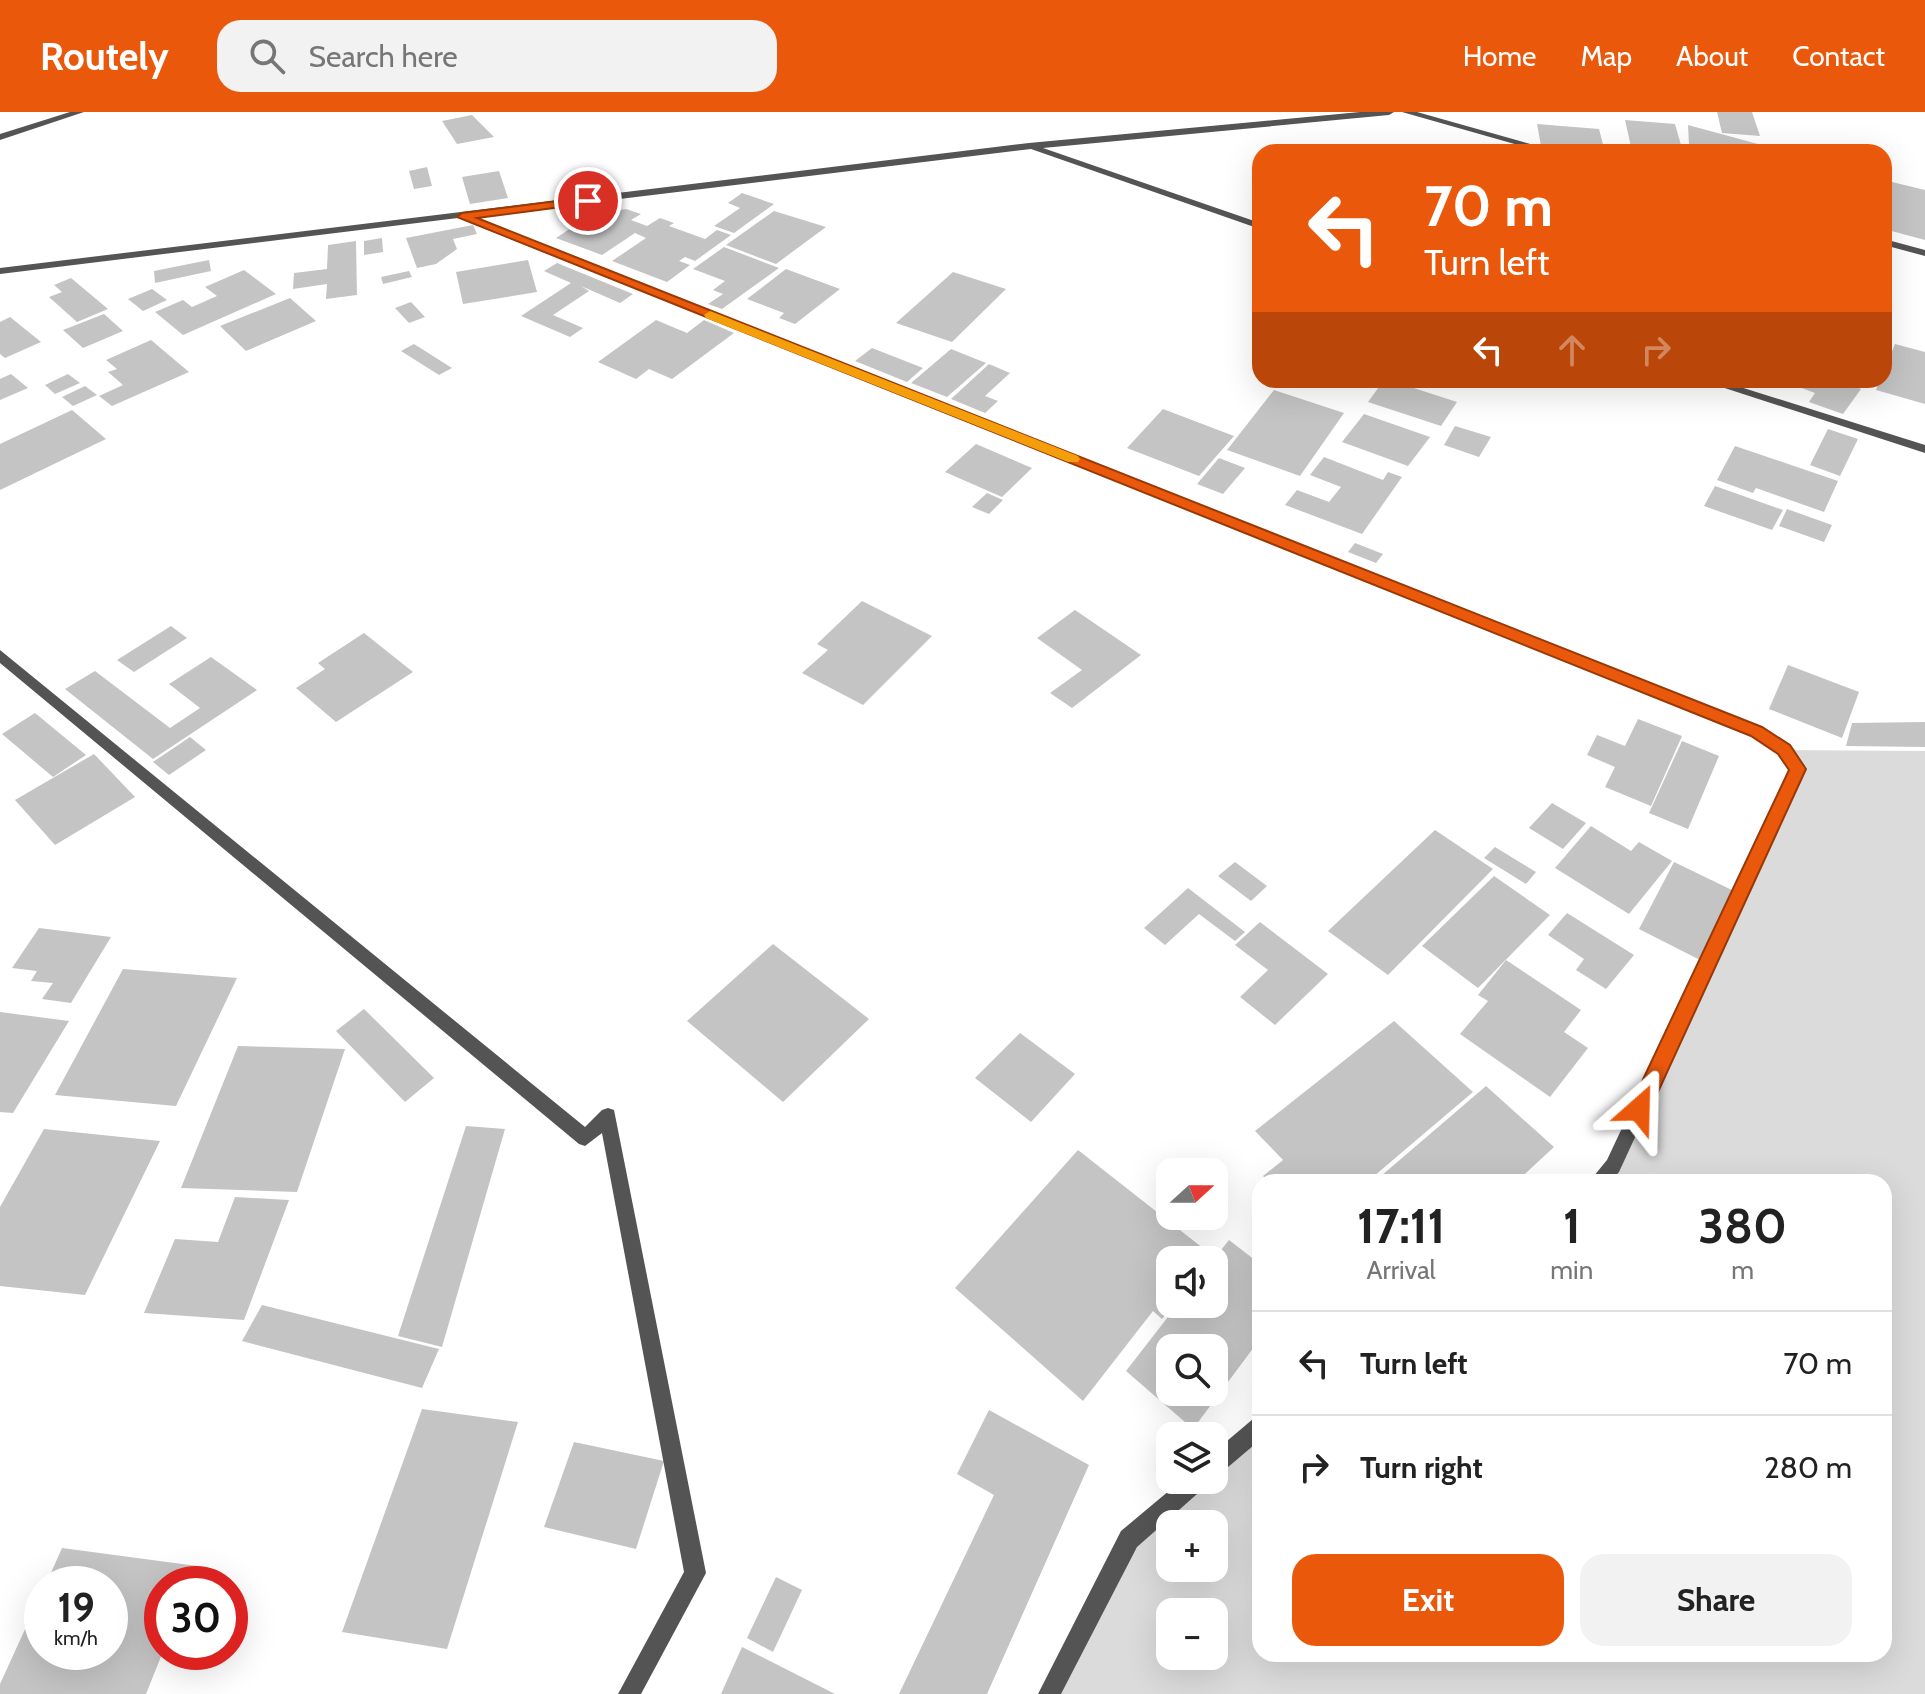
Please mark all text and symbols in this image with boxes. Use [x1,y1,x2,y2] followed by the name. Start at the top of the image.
[217,20,777,92] search box
[40,33,169,80] text: Routely
[245,34,289,78] icon: search
[309,38,458,75] text: Search here
[1463,39,1536,73] text: Home
[1580,39,1632,73] text: Map
[1676,39,1748,73] text: About
[1792,39,1885,73] text: Contact
[554,167,622,235] pin
[1424,172,1553,240] text: 70 m
[1292,176,1396,280] icon: left
[566,179,610,223] icon: arrive
[1424,240,1549,284] text: Turn left
[1466,328,1510,372] icon: left
[1550,328,1594,372] icon: ahead
[1634,328,1678,372] icon: right
[1597,1067,1681,1151] position arrow
[1156,1158,1228,1230] north arrow
[1156,1158,1228,1670] map controls
[1357,1197,1445,1255] text: 17:11
[1563,1197,1581,1255] text: 1
[1698,1197,1787,1255] text: 380
[1156,1246,1228,1318] button: sound
[1367,1254,1436,1286] text: Arrival
[1550,1254,1593,1286] text: min
[1731,1254,1754,1286] text: m
[1156,1334,1228,1406] button: search
[1292,1341,1336,1385] icon: left
[1360,1345,1468,1382] text: Turn left
[1783,1345,1852,1382] text: 70 m
[1156,1422,1228,1494] button: layers
[1292,1445,1336,1489] icon: right
[1360,1449,1483,1486] text: Turn right
[1764,1449,1852,1486] text: 280 m
[1156,1510,1228,1582] button: +
[1292,1554,1564,1646] button: Exit
[1580,1554,1852,1646] button: Share
[144,1566,248,1670] speed limit sign: 30
[57,1583,95,1632] text: 19
[1156,1598,1228,1670] button: −
[54,1626,98,1650] text: km/h

